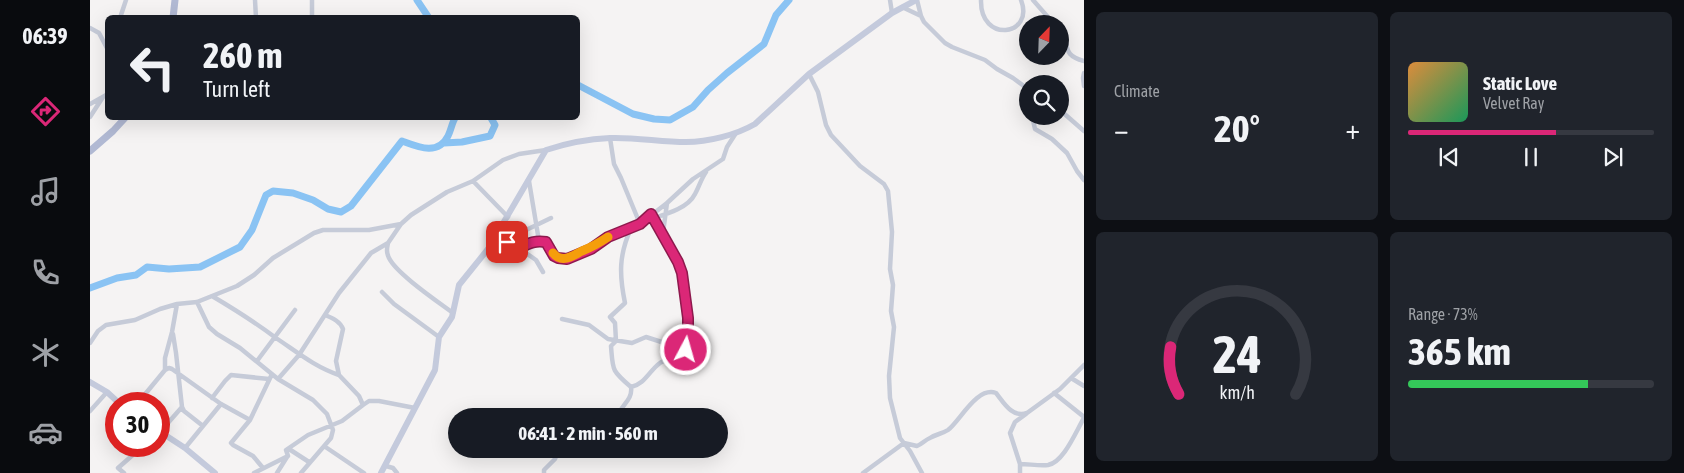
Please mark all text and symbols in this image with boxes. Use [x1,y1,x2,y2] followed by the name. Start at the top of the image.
[1019,15,1069,65] north arrow
[1019,15,1069,125] map controls
[22,23,68,49] text: 06:39
[120,35,185,100] icon: left
[203,35,282,75] text: 260 m
[1483,72,1557,94] text: Static Love
[1019,75,1069,125] button: search
[203,76,270,102] text: Turn left
[1114,82,1160,100] text: Climate
[28,94,63,129] icon: directions
[1483,94,1544,112] text: Velvet Ray
[1214,107,1260,150] text: 20°
[1114,113,1129,145] text: −
[1345,113,1360,145] text: +
[1435,143,1463,171] icon: previous
[1517,143,1545,171] icon: pause
[1599,143,1627,171] icon: next
[28,174,63,209] icon: music
[486,221,528,263] pin
[493,228,521,256] icon: arrive
[28,255,63,290] icon: phone
[1408,305,1478,323] text: Range · 73%
[659,323,711,375] position arrow
[1213,324,1261,384] text: 24
[1408,330,1511,373] text: 365 km
[28,335,63,370] icon: climate
[1219,382,1255,403] text: km/h
[105,392,170,457] speed limit sign: 30
[28,415,63,450] icon: car
[518,422,658,444] text: 06:41 · 2 min · 560 m

